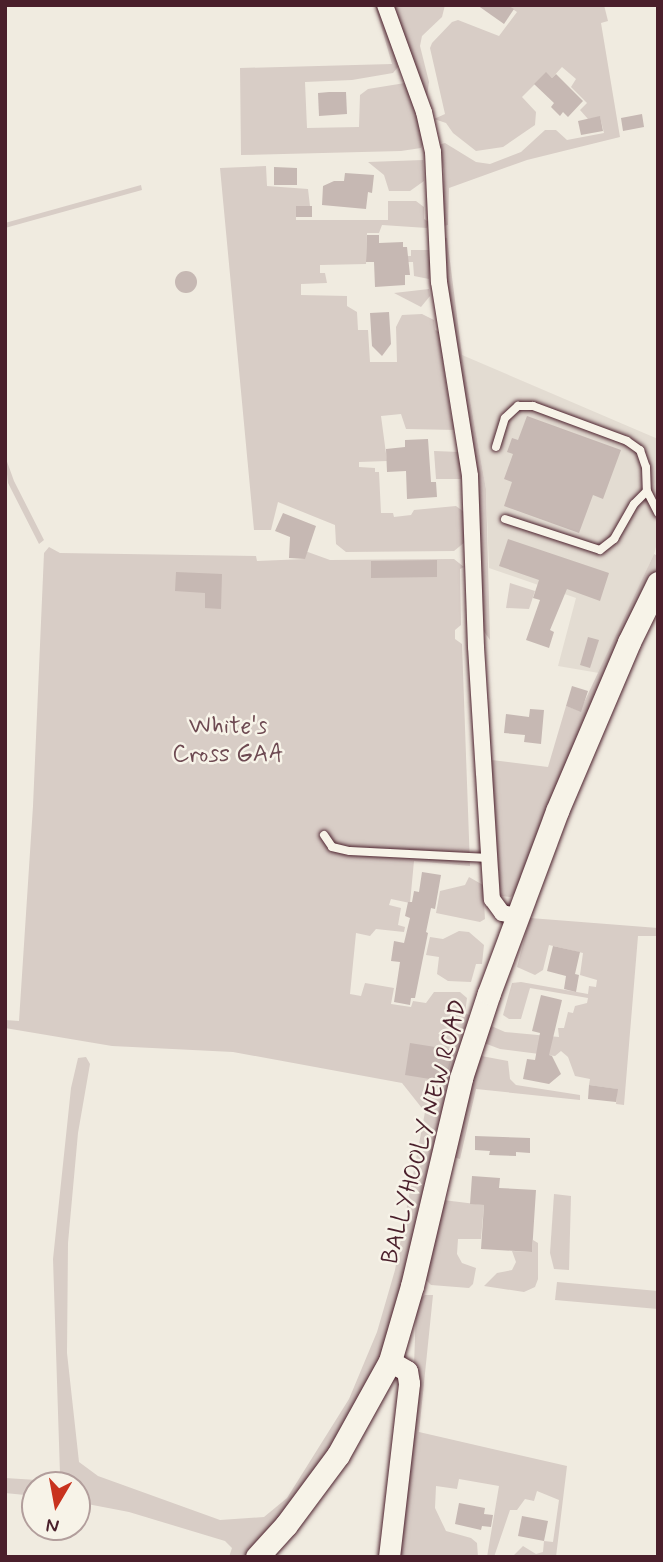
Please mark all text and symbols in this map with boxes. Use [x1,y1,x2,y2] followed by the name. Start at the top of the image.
[173,713,283,769] park label: White's Cross GAA
[376,997,474,1267] street label: BALLYHOOLY NEW ROAD
[21,1471,91,1541] north arrow
[44,1512,61,1539] text: N

